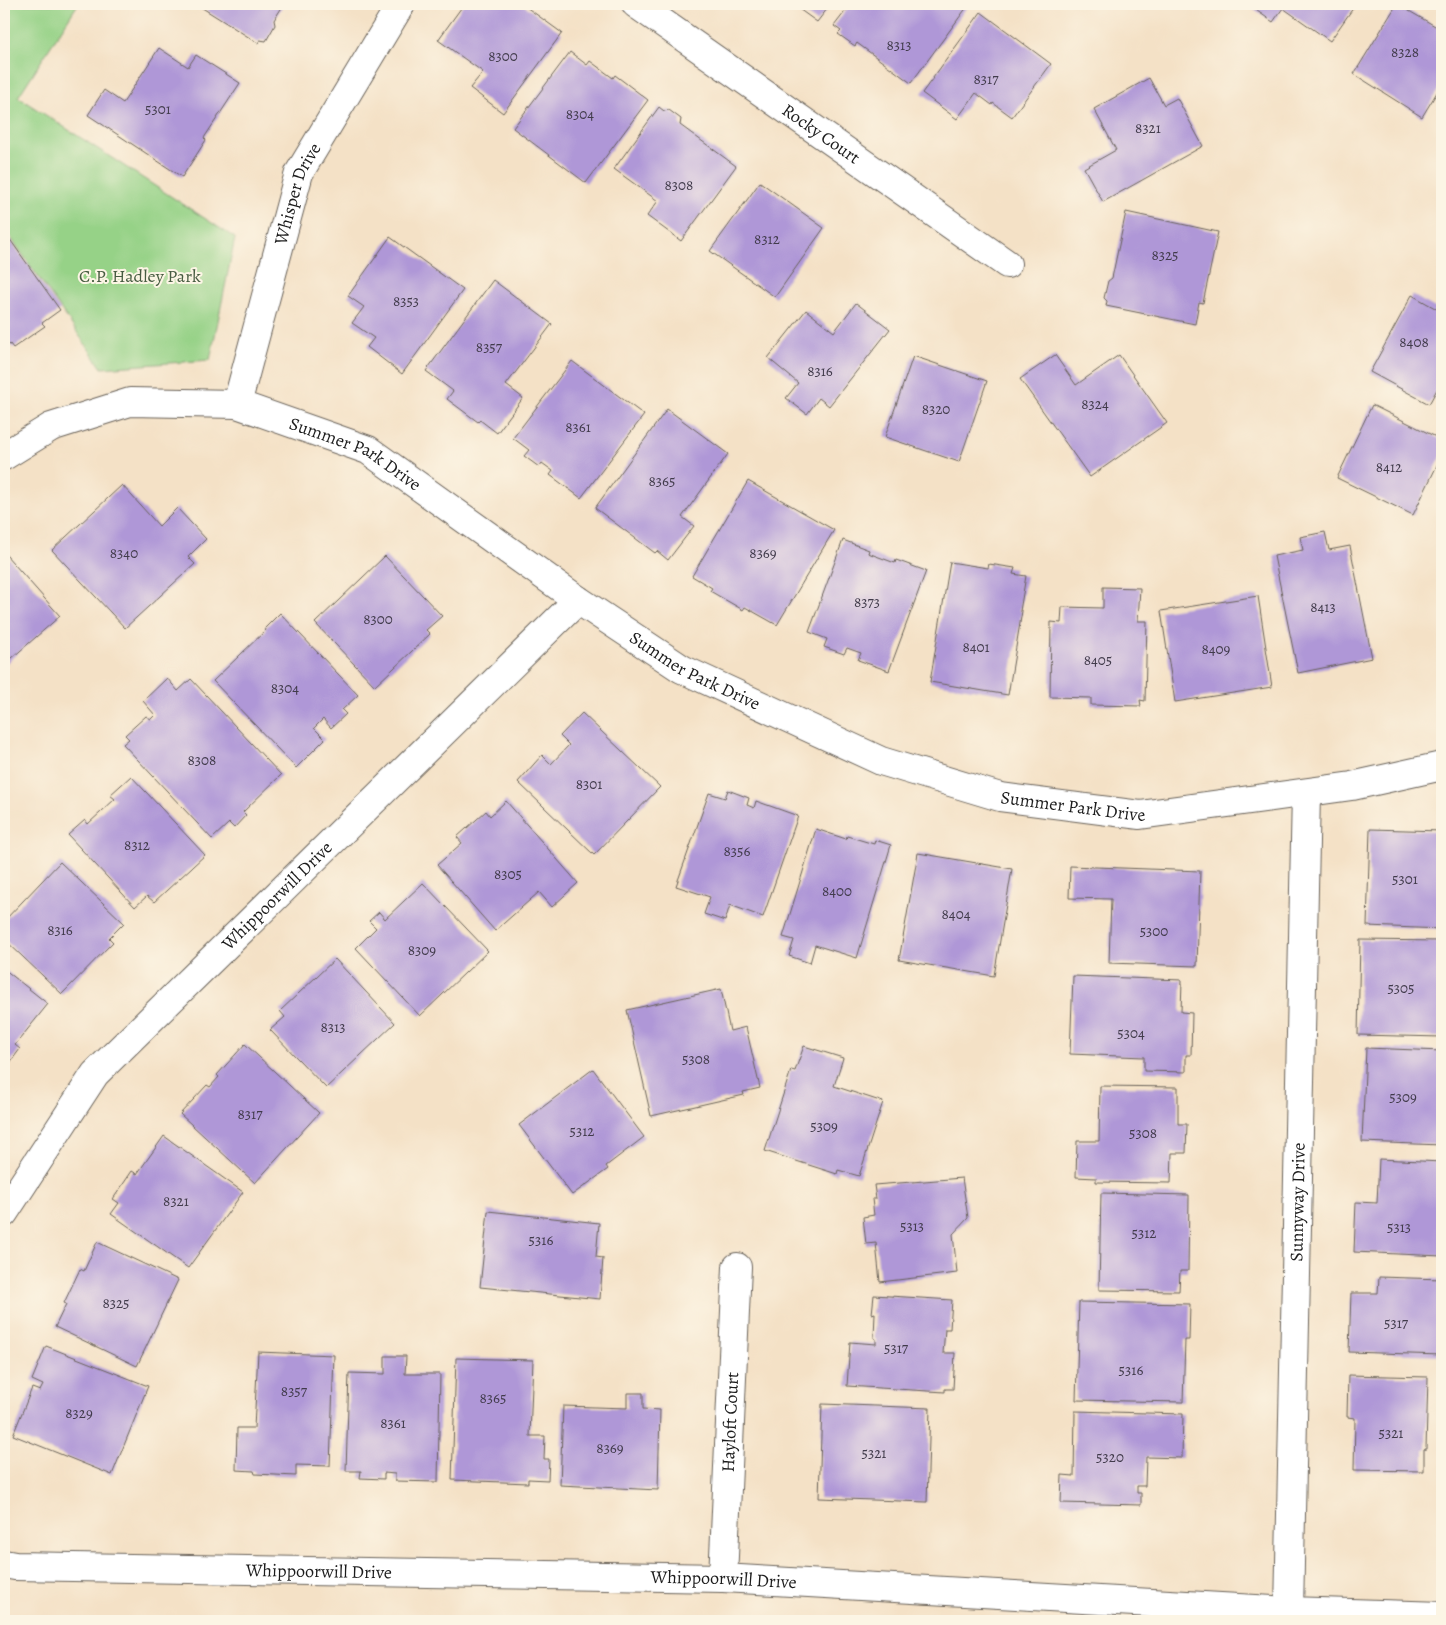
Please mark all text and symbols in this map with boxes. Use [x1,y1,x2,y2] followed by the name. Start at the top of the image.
[887,35,911,55] house number: 8313
[1391,42,1419,62] house number: 8328
[488,46,518,66] house number: 8300
[974,69,999,89] house number: 8317
[777,98,865,169] street label: Rocky Court
[145,99,171,119] house number: 5301
[566,104,594,124] house number: 8304
[1135,118,1161,138] house number: 8321
[268,138,327,248] street label: Whisper Drive
[665,175,693,195] house number: 8308
[754,229,780,249] house number: 8312
[1151,245,1179,265] house number: 8325
[79,264,201,288] park label: C.P. Hadley Park
[393,291,419,311] house number: 8353
[1399,332,1429,352] house number: 8408
[476,337,503,357] house number: 8357
[807,361,833,381] house number: 8316
[1081,394,1109,414] house number: 8324
[922,399,950,419] house number: 8320
[286,411,426,496] street label: Summer Park Drive
[565,417,591,437] house number: 8361
[1376,457,1402,477] house number: 8412
[649,471,675,491] house number: 8365
[110,543,138,563] house number: 8340
[749,543,777,563] house number: 8369
[854,592,880,612] house number: 8373
[1310,597,1336,617] house number: 8413
[363,609,393,629] house number: 8300
[625,625,764,716] street label: Summer Park Drive
[962,637,990,657] house number: 8401
[1202,639,1231,659] house number: 8409
[1084,650,1112,670] house number: 8405
[271,678,299,698] house number: 8304
[188,750,216,770] house number: 8308
[576,774,602,794] house number: 8301
[999,785,1147,827] street label: Summer Park Drive
[124,835,150,855] house number: 8312
[216,836,337,956] street label: Whippoorwill Drive
[724,841,751,861] house number: 8356
[494,864,522,884] house number: 8305
[1392,869,1418,889] house number: 5301
[822,881,852,901] house number: 8400
[942,904,971,924] house number: 8404
[47,920,73,940] house number: 8316
[1140,921,1168,941] house number: 5300
[408,940,436,960] house number: 8309
[1387,978,1415,998] house number: 5305
[321,1017,345,1037] house number: 8313
[1117,1023,1145,1043] house number: 5304
[682,1049,710,1069] house number: 5308
[1389,1087,1417,1107] house number: 5309
[238,1104,263,1124] house number: 8317
[810,1116,838,1136] house number: 5309
[570,1121,594,1141] house number: 5312
[1129,1123,1157,1143] house number: 5308
[1284,1142,1311,1262] street label: Sunnyway Drive
[163,1191,189,1211] house number: 8321
[900,1216,924,1236] house number: 5313
[1387,1217,1411,1237] house number: 5313
[1132,1223,1156,1243] house number: 5312
[529,1230,553,1250] house number: 5316
[102,1293,130,1313] house number: 8325
[1384,1313,1409,1333] house number: 5317
[884,1338,909,1358] house number: 5317
[1119,1360,1143,1380] house number: 5316
[716,1371,744,1473] street label: Hayloft Court
[281,1381,308,1401] house number: 8357
[480,1388,506,1408] house number: 8365
[65,1403,93,1423] house number: 8329
[380,1413,406,1433] house number: 8361
[1379,1423,1403,1443] house number: 5321
[596,1438,624,1458] house number: 8369
[862,1443,886,1463] house number: 5321
[1096,1447,1124,1467] house number: 5320
[245,1558,392,1584] street label: Whippoorwill Drive
[649,1565,797,1594] street label: Whippoorwill Drive

